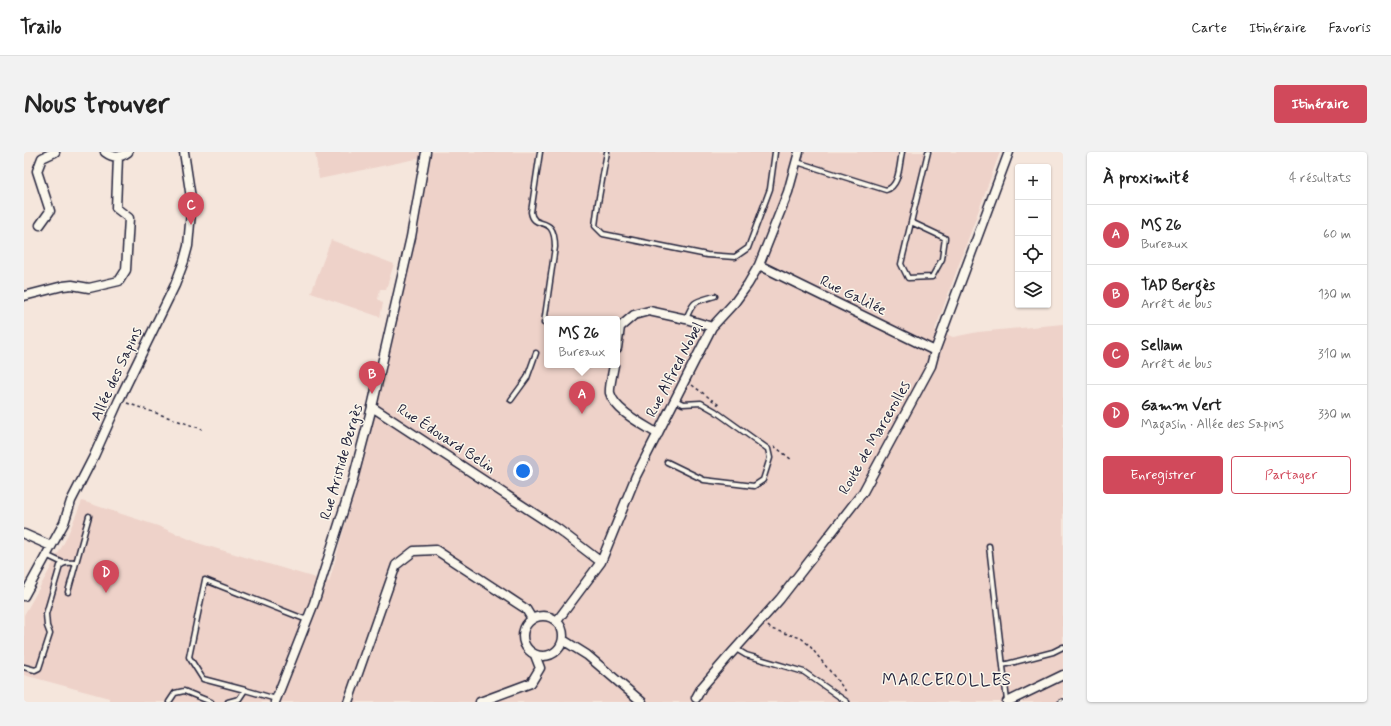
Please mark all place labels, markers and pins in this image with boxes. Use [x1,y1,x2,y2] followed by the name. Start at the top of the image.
[178,192,204,225] pin: C
[359,361,385,394] pin: B
[569,381,595,414] pin: A
[93,560,119,593] pin: D

